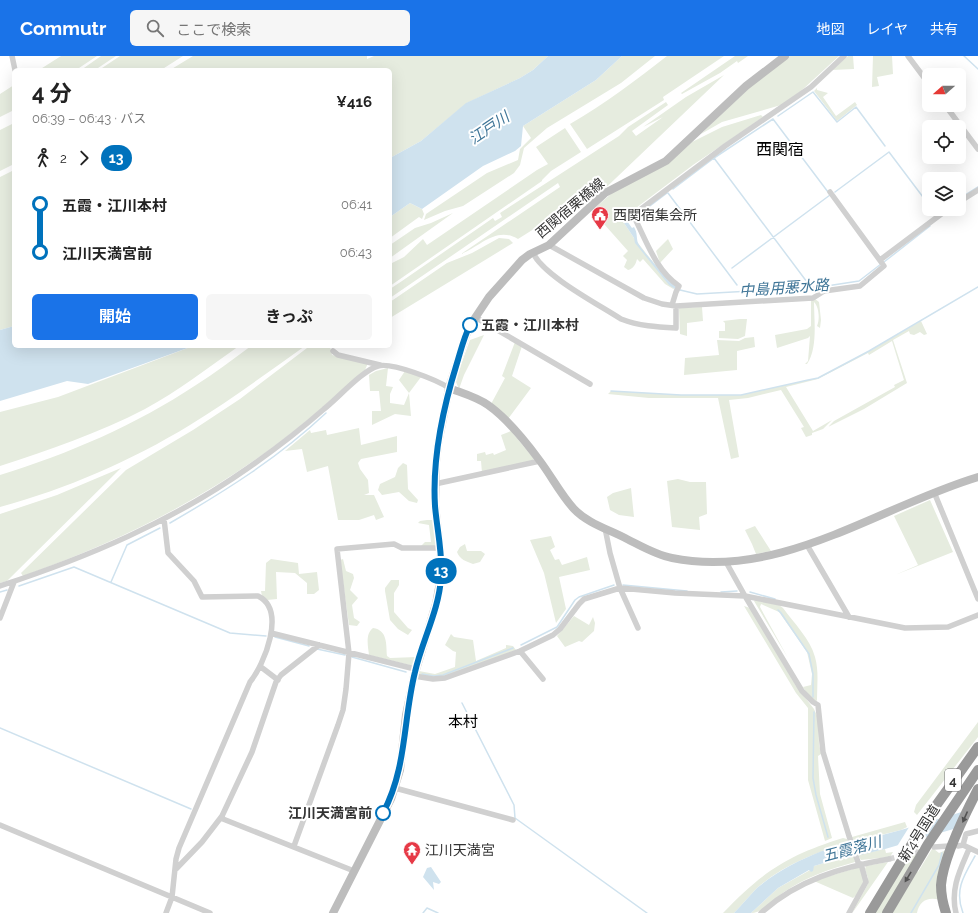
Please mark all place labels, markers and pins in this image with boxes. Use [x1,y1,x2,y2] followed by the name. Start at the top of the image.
[590,205,610,230] public building icon: 西関宿集会所
[613,207,697,223] place label: 西関宿集会所
[462,317,478,333] marker: 五霞・江川本村
[481,317,579,333] place label: 五霞・江川本村
[288,805,372,821] place label: 江川天満宮前
[375,805,391,821] marker: 江川天満宮前
[402,840,422,865] temple icon: 江川天満宮
[425,842,495,858] place label: 江川天満宮

